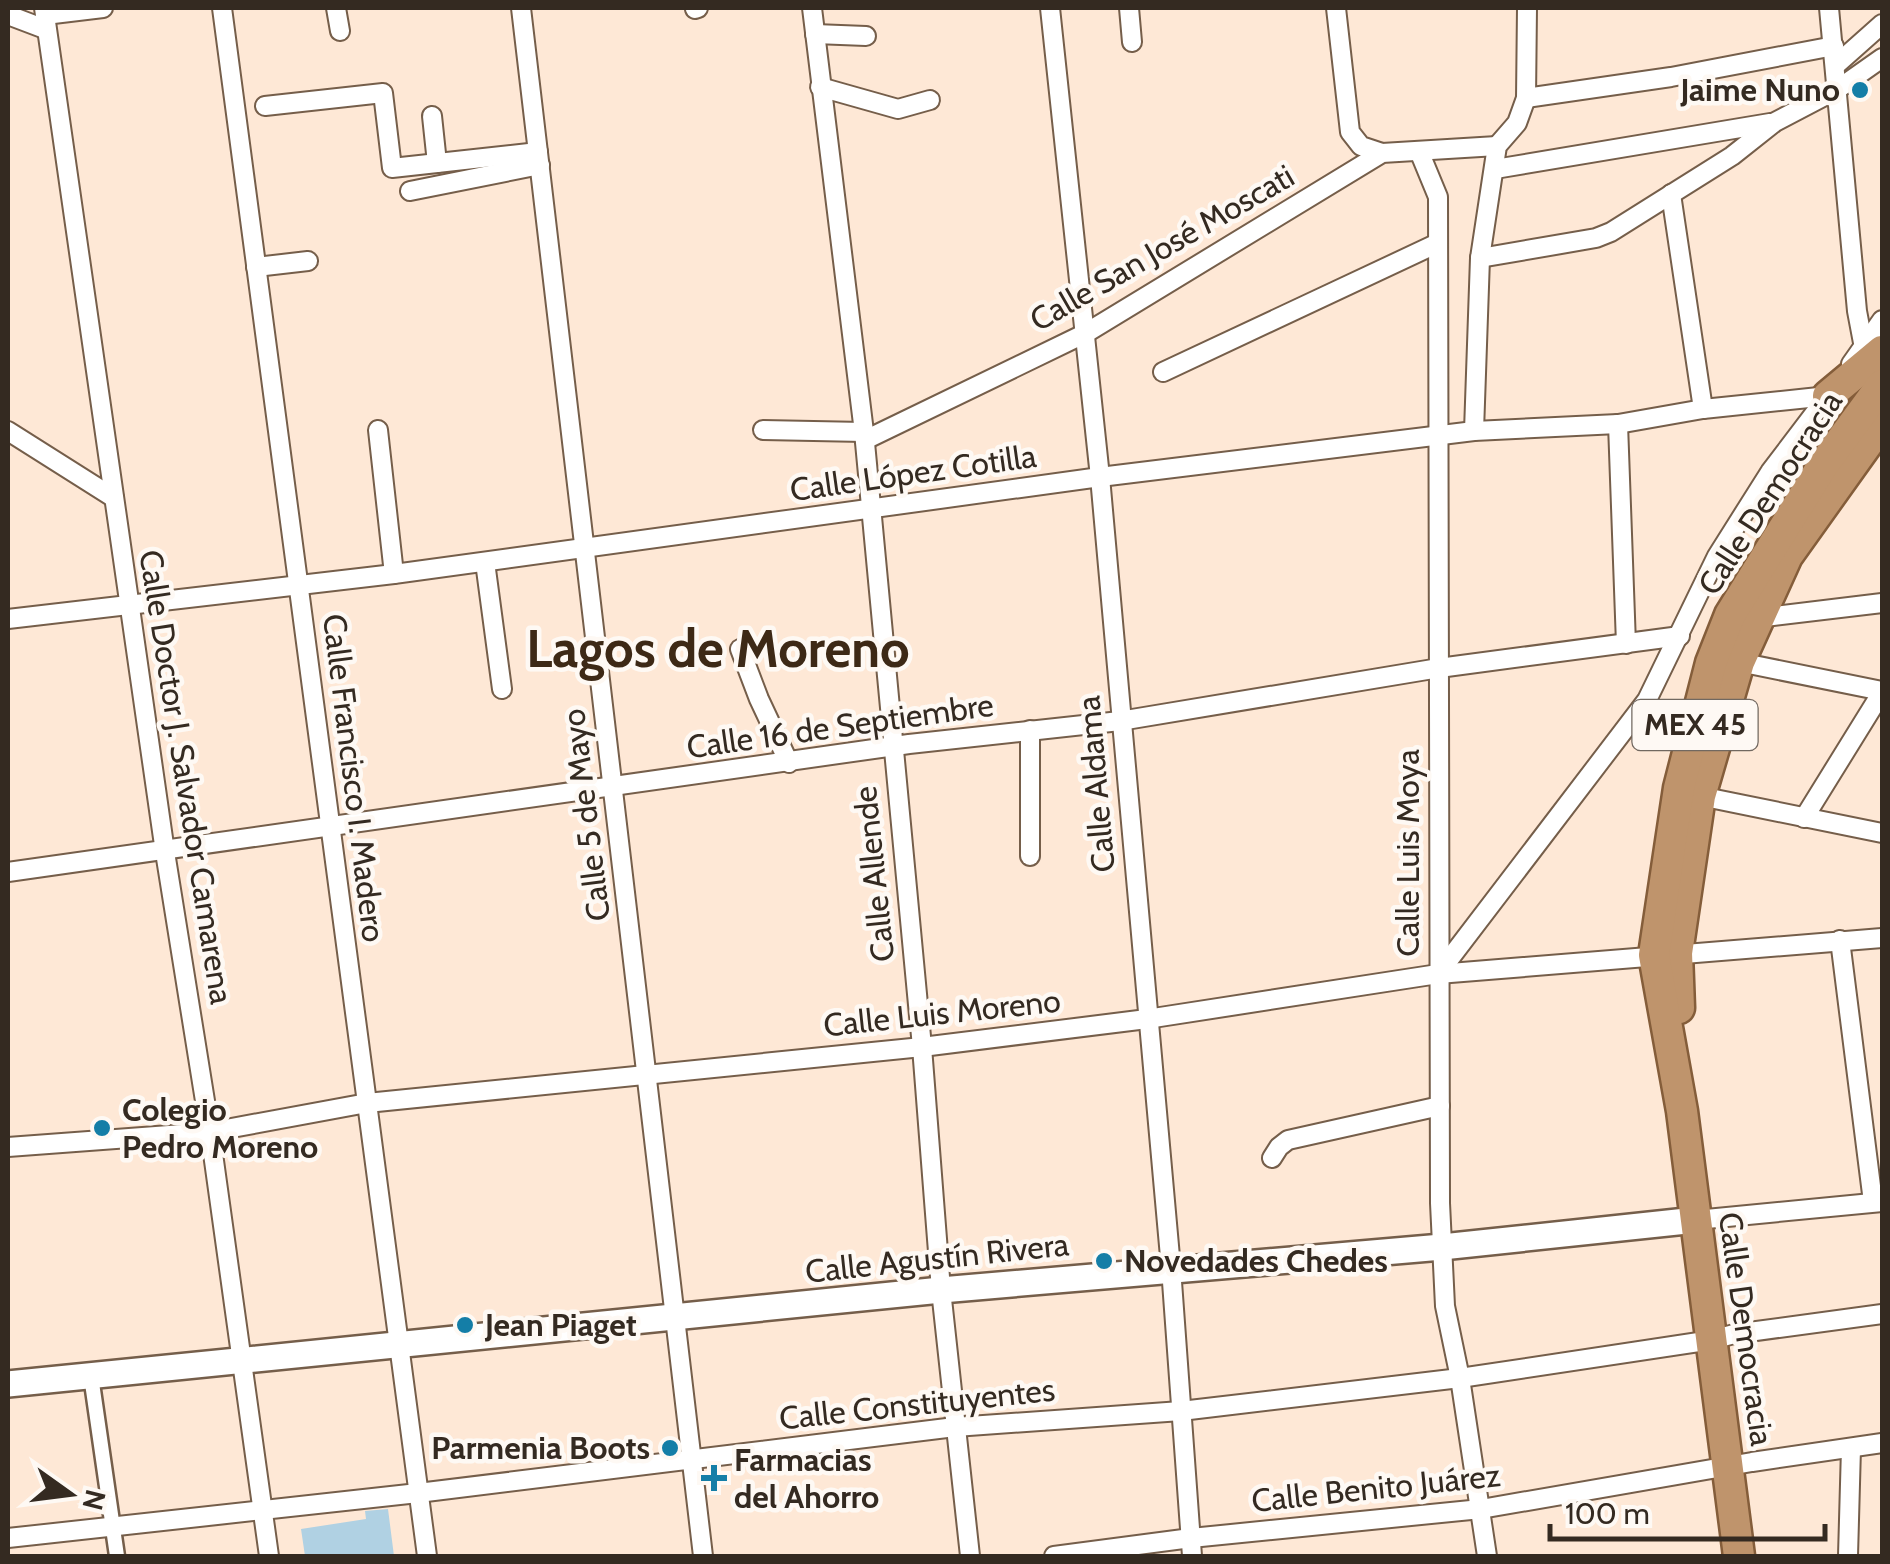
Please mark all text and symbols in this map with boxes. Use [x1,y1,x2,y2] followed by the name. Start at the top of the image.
[1679,70,1840,109] place label: Jaime Nuno
[1849,79,1871,101] marker: Jaime Nuno
[1023,156,1301,339] street label: Calle San José Moscati
[1689,383,1850,602] street label: Calle Democracia
[787,436,1039,509] street label: Calle López Cotilla
[131,547,242,1007] street label: Calle Doctor J. Salvador Camarena
[315,612,394,944] street label: Calle Francisco I. Madero
[526,617,910,681] district label: Lagos de Moreno
[684,685,996,766] street label: Calle 16 de Septiembre
[1068,694,1123,874] street label: Calle Aldama
[1632,700,1758,750] road number: MEX 45
[553,707,618,923] street label: Calle 5 de Mayo
[1388,749,1427,957] street label: Calle Luis Moya
[845,784,902,964] street label: Calle Allende
[821,981,1062,1044] street label: Calle Luis Moreno
[122,1090,318,1166] place label: Colegio Pedro Moreno
[91,1117,113,1139] marker: Colegio Pedro Moreno
[1711,1210,1782,1449] street label: Calle Democracia
[803,1224,1071,1291] street label: Calle Agustín Rivera
[1124,1241,1388,1280] place label: Novedades Chedes
[1093,1250,1115,1272] marker: Novedades Chedes
[484,1305,637,1344] place label: Jean Piaget
[454,1314,476,1336] marker: Jean Piaget
[777,1370,1057,1437] street label: Calle Constituyentes
[431,1428,650,1467] place label: Parmenia Boots
[659,1437,681,1459] marker: Parmenia Boots
[734,1440,879,1516] place label: Farmacias del Ahorro
[20,1444,120,1544] north arrow
[1249,1455,1502,1520] street label: Calle Benito Juárez
[703,1467,725,1489] marker: Farmacias del Ahorro
[1550,1479,1825,1541] scale bar
[75,1486,113,1514] text: N
[1565,1495,1650,1532] text: 100 m

